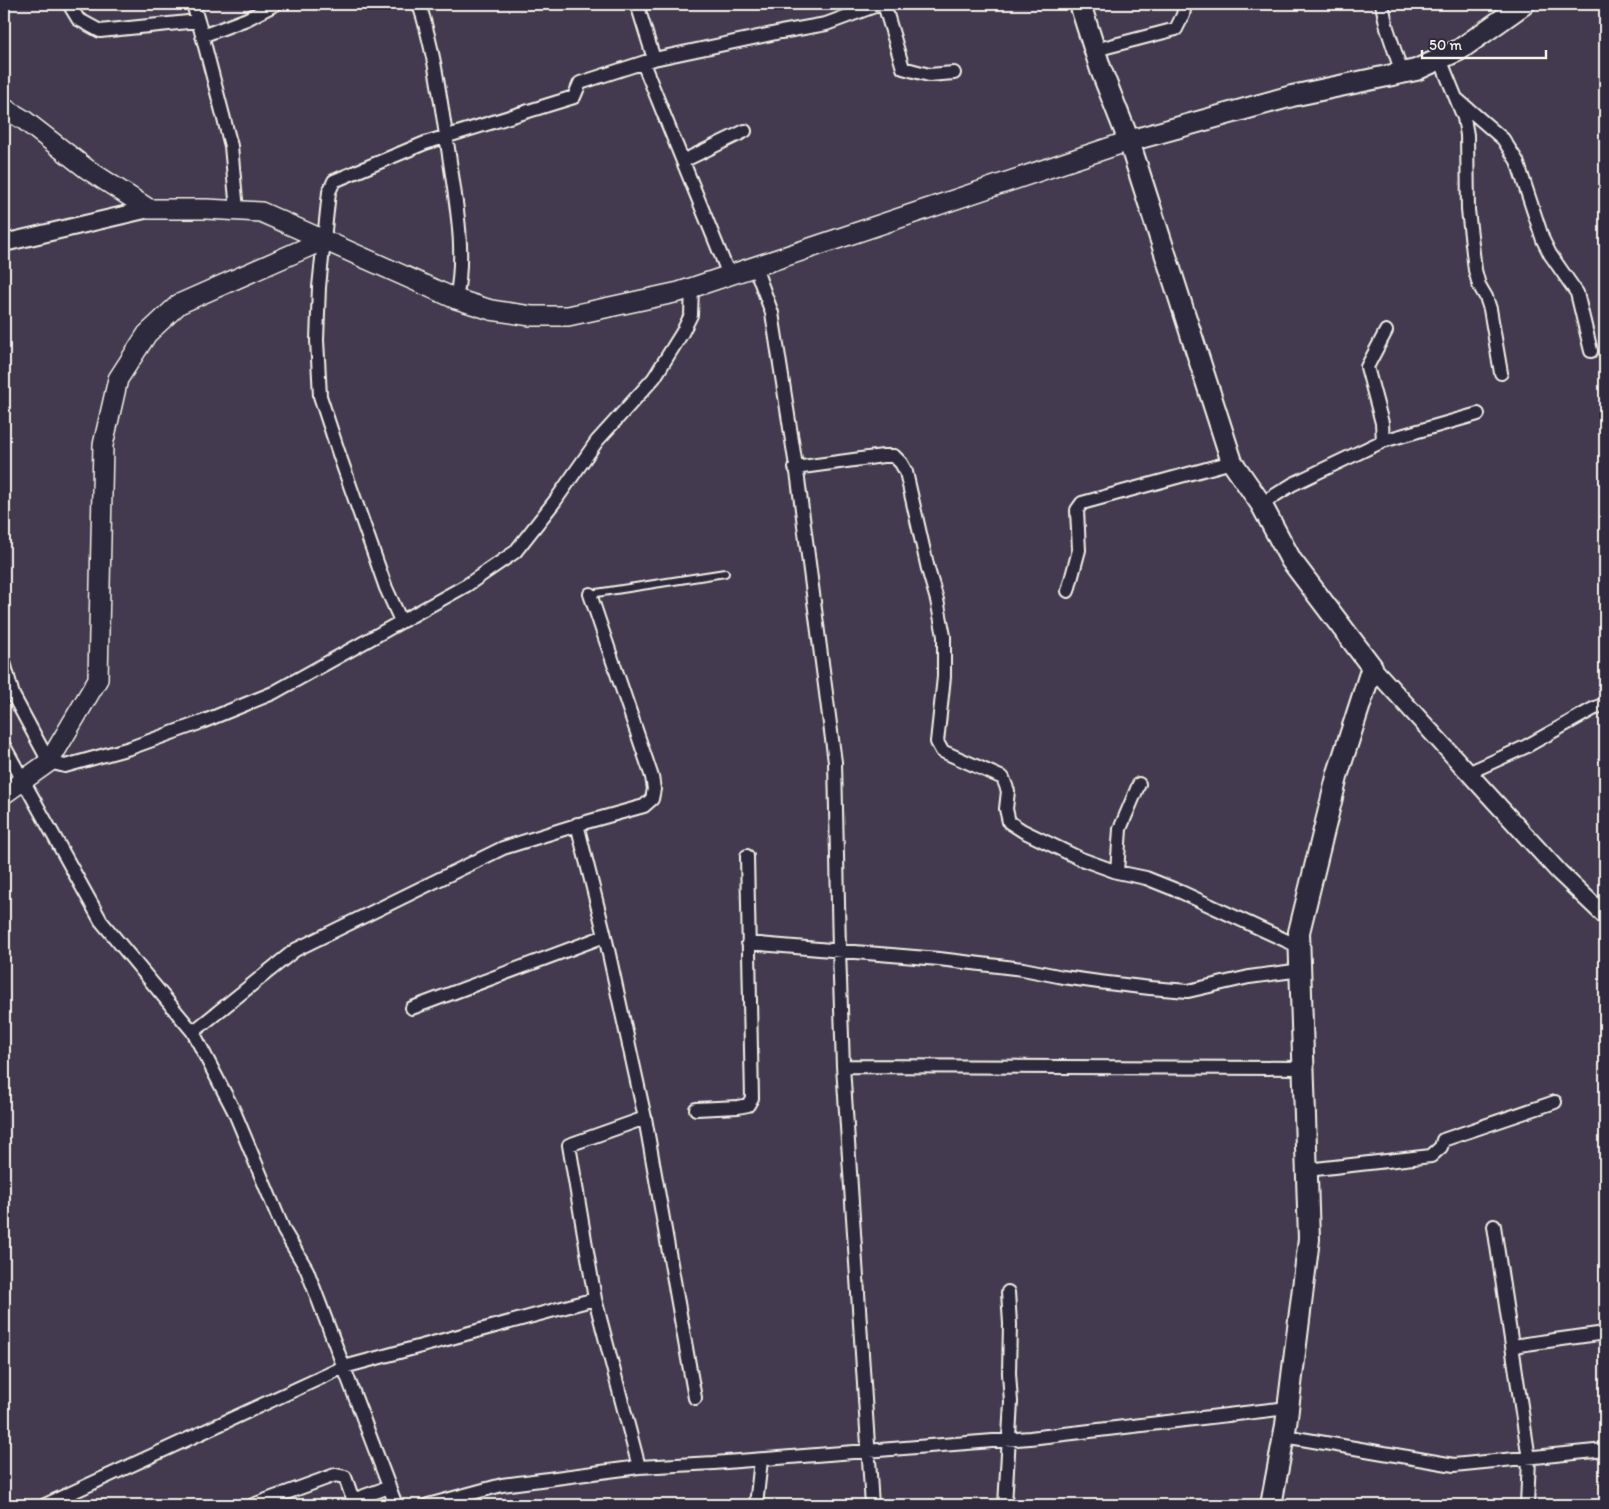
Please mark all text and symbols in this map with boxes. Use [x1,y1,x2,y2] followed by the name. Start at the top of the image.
[1422,28,1545,60] scale bar
[1429,36,1462,54] text: 50 m

